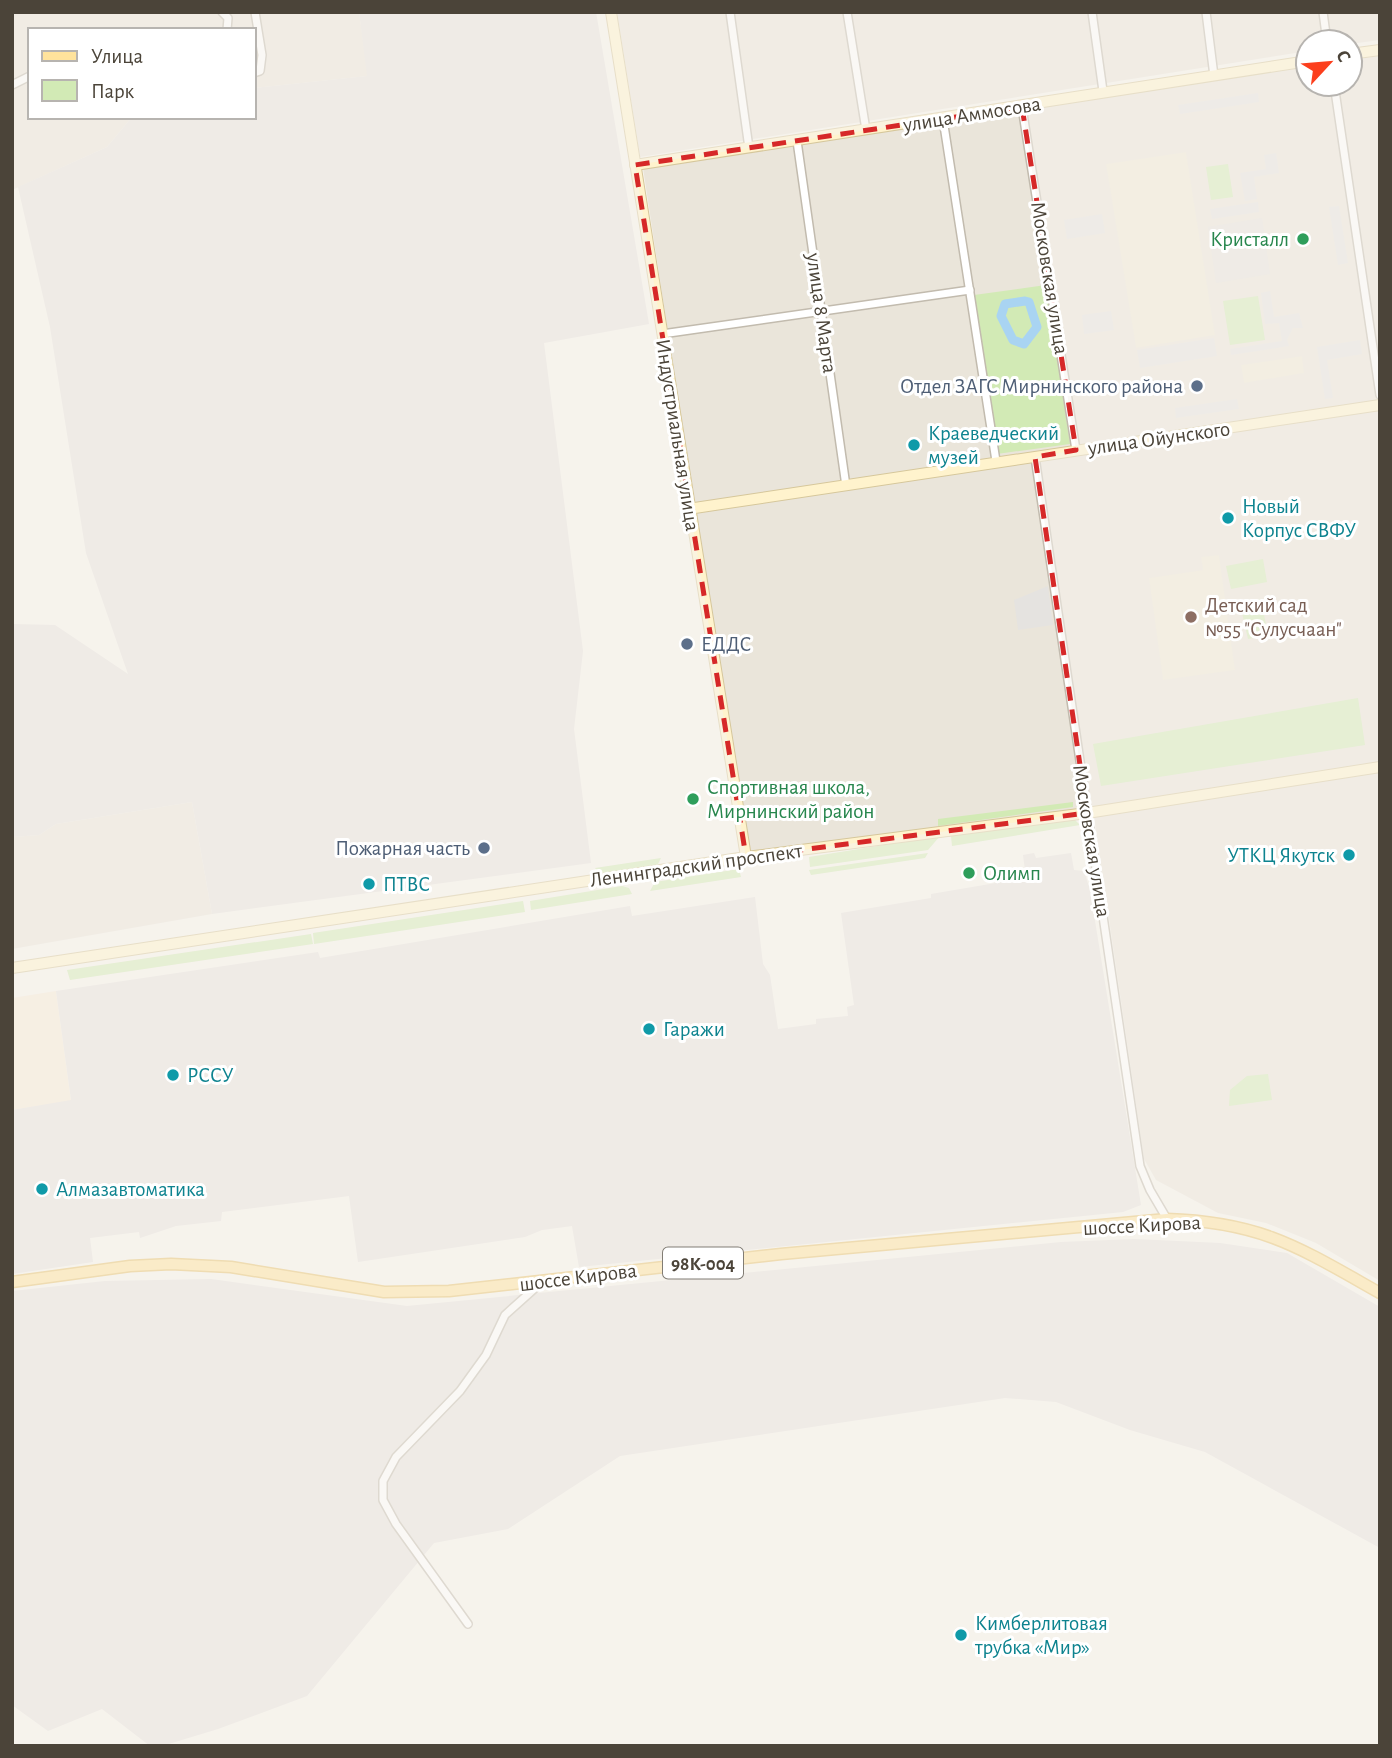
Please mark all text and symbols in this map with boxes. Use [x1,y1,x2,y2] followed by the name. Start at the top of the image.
[28,28,256,119] legend
[1294,28,1364,98] north arrow
[91,46,144,67] text: Улица
[1332,47,1354,65] text: С
[91,81,135,102] text: Парк
[901,93,1043,136] street label: улица Аммосова
[1027,200,1072,356] street label: Московская улица
[1210,229,1289,250] place label: Кристалл
[1295,231,1311,247] marker: Кристалл
[803,251,840,375] street label: улица 8 Марта
[652,337,703,533] street label: Индустриальная улица
[900,376,1183,397] place label: Отдел ЗАГС Мирнинского района
[1189,378,1205,394] marker: Отдел ЗАГС Мирнинского района
[1086,418,1231,459] street label: улица Ойунского
[928,423,1059,468] place label: Краеведческий музей
[906,437,922,453] marker: Краеведческий музей
[1242,496,1356,541] place label: Новый Корпус СВФУ
[1220,510,1236,526] marker: Новый Корпус СВФУ
[1205,595,1342,640] place label: Детский сад №55 "Сулусчаан"
[1183,609,1199,625] marker: Детский сад №55 "Сулусчаан"
[701,634,751,655] place label: ЕДДС
[679,636,695,652] marker: ЕДДС
[1069,763,1114,919] street label: Московская улица
[707,777,875,822] place label: Спортивная школа, Мирнинский район
[685,791,701,807] marker: Спортивная школа, Мирнинский район
[335,838,470,859] place label: Пожарная часть
[476,840,492,856] marker: Пожарная часть
[589,840,804,891] street label: Ленинградский проспект
[1227,845,1335,866] place label: УТКЦ Якутск
[1341,847,1357,863] marker: УТКЦ Якутск
[983,863,1041,884] place label: Олимп
[961,865,977,881] marker: Олимп
[383,874,430,895] place label: ПТВС
[361,876,377,892] marker: ПТВС
[663,1019,725,1040] place label: Гаражи
[641,1021,657,1037] marker: Гаражи
[187,1065,234,1086] place label: РССУ
[165,1067,181,1083] marker: РССУ
[56,1179,205,1200] place label: Алмазавтоматика
[34,1181,50,1197] marker: Алмазавтоматика
[1082,1212,1202,1239] street label: шоссе Кирова
[663,1247,743,1278] road number: 98К-004
[518,1260,638,1295] street label: шоссе Кирова
[974,1613,1108,1658] place label: Кимберлитовая трубка «Мир»
[953,1627,969,1643] marker: Кимберлитовая трубка «Мир»

